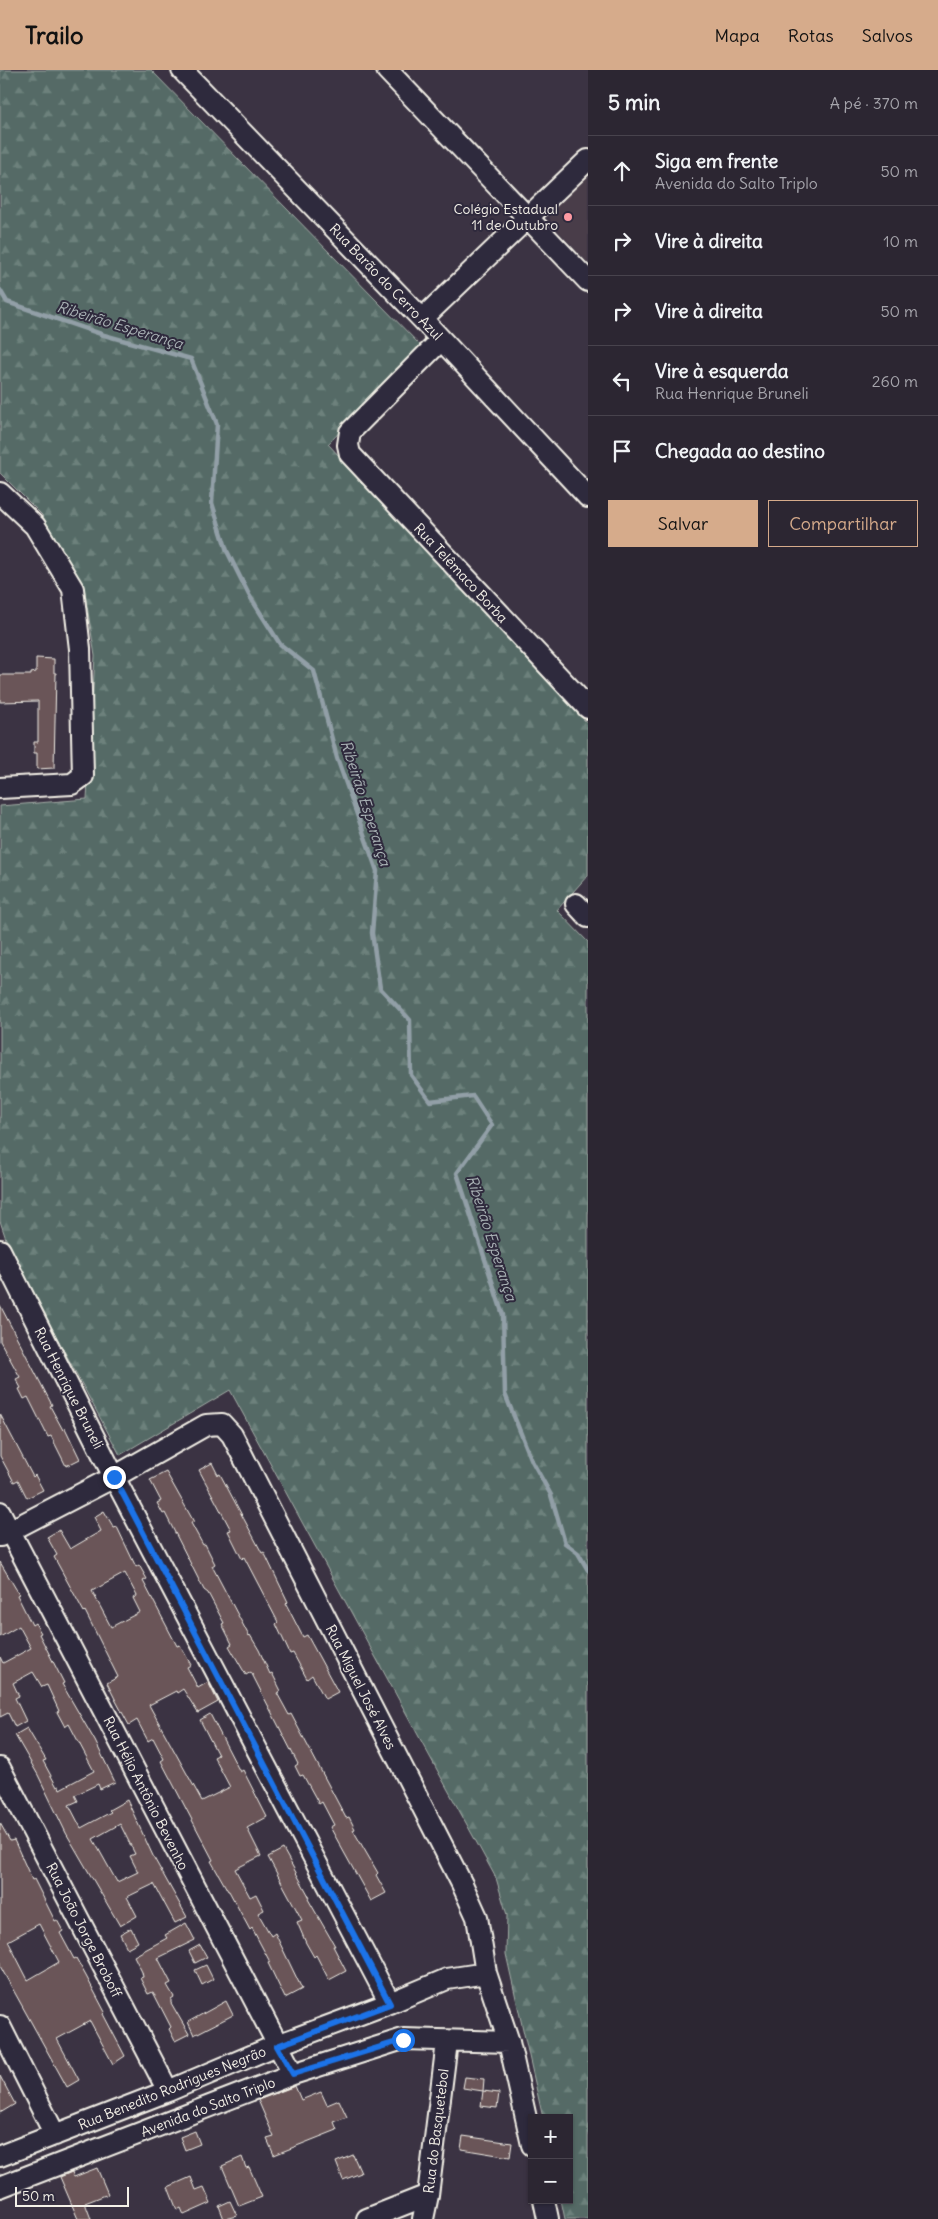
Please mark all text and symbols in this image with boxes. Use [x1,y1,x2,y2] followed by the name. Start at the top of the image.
[25,20,83,50] text: Trailo
[715,24,760,47] text: Mapa
[788,24,834,47] text: Rotas
[862,24,913,47] text: Salvos
[608,89,660,116] text: 5 min
[830,93,918,113] text: A pé · 370 m
[655,149,778,173] text: Siga em frente
[608,157,636,185] icon: ahead
[880,161,918,181] text: 50 m
[655,173,818,193] text: Avenida do Salto Triplo
[453,200,558,234] place label: Colégio Estadual 11 de Outubro
[562,211,574,223] marker: Colégio Estadual 11 de Outubro
[326,220,446,344] street label: Rua Barão do Cerro Azul
[608,227,636,255] icon: right
[655,229,763,253] text: Vire à direita
[883,231,918,251] text: 10 m
[55,297,187,354] water label: Ribeirão Esperança
[608,297,636,325] icon: right
[655,299,763,323] text: Vire à direita
[880,301,918,321] text: 50 m
[655,359,789,383] text: Vire à esquerda
[608,367,636,395] icon: left
[872,371,918,391] text: 260 m
[655,383,809,403] text: Rua Henrique Bruneli
[608,437,636,465] icon: arrive
[655,439,825,463] text: Chegada ao destino
[608,500,758,547] button: Salvar
[768,500,918,547] button: Compartilhar
[410,519,512,627] street label: Rua Telêmaco Borba
[337,738,396,869] water label: Ribeirão Esperança
[463,1173,522,1304] water label: Ribeirão Esperança
[30,1324,108,1452] street label: Rua Henrique Bruneli
[103,1466,126,1489] route end
[322,1622,400,1752] street label: Rua Miguel José Alves
[99,1713,193,1873] street label: Rua Hélio Antônio Bevenho
[42,1860,126,2001] street label: Rua João Jorge Broboff
[392,2029,415,2052] route start
[75,2042,269,2134] street label: Rua Benedito Rodrigues Negrão
[419,2068,453,2194] street label: Rua do Basquetebol
[138,2073,278,2141] street label: Avenida do Salto Triplo
[528,2114,573,2204] map controls
[528,2114,573,2159] button: +
[528,2159,573,2204] button: −
[15,2184,129,2207] scale bar
[22,2187,55,2205] text: 50 m

